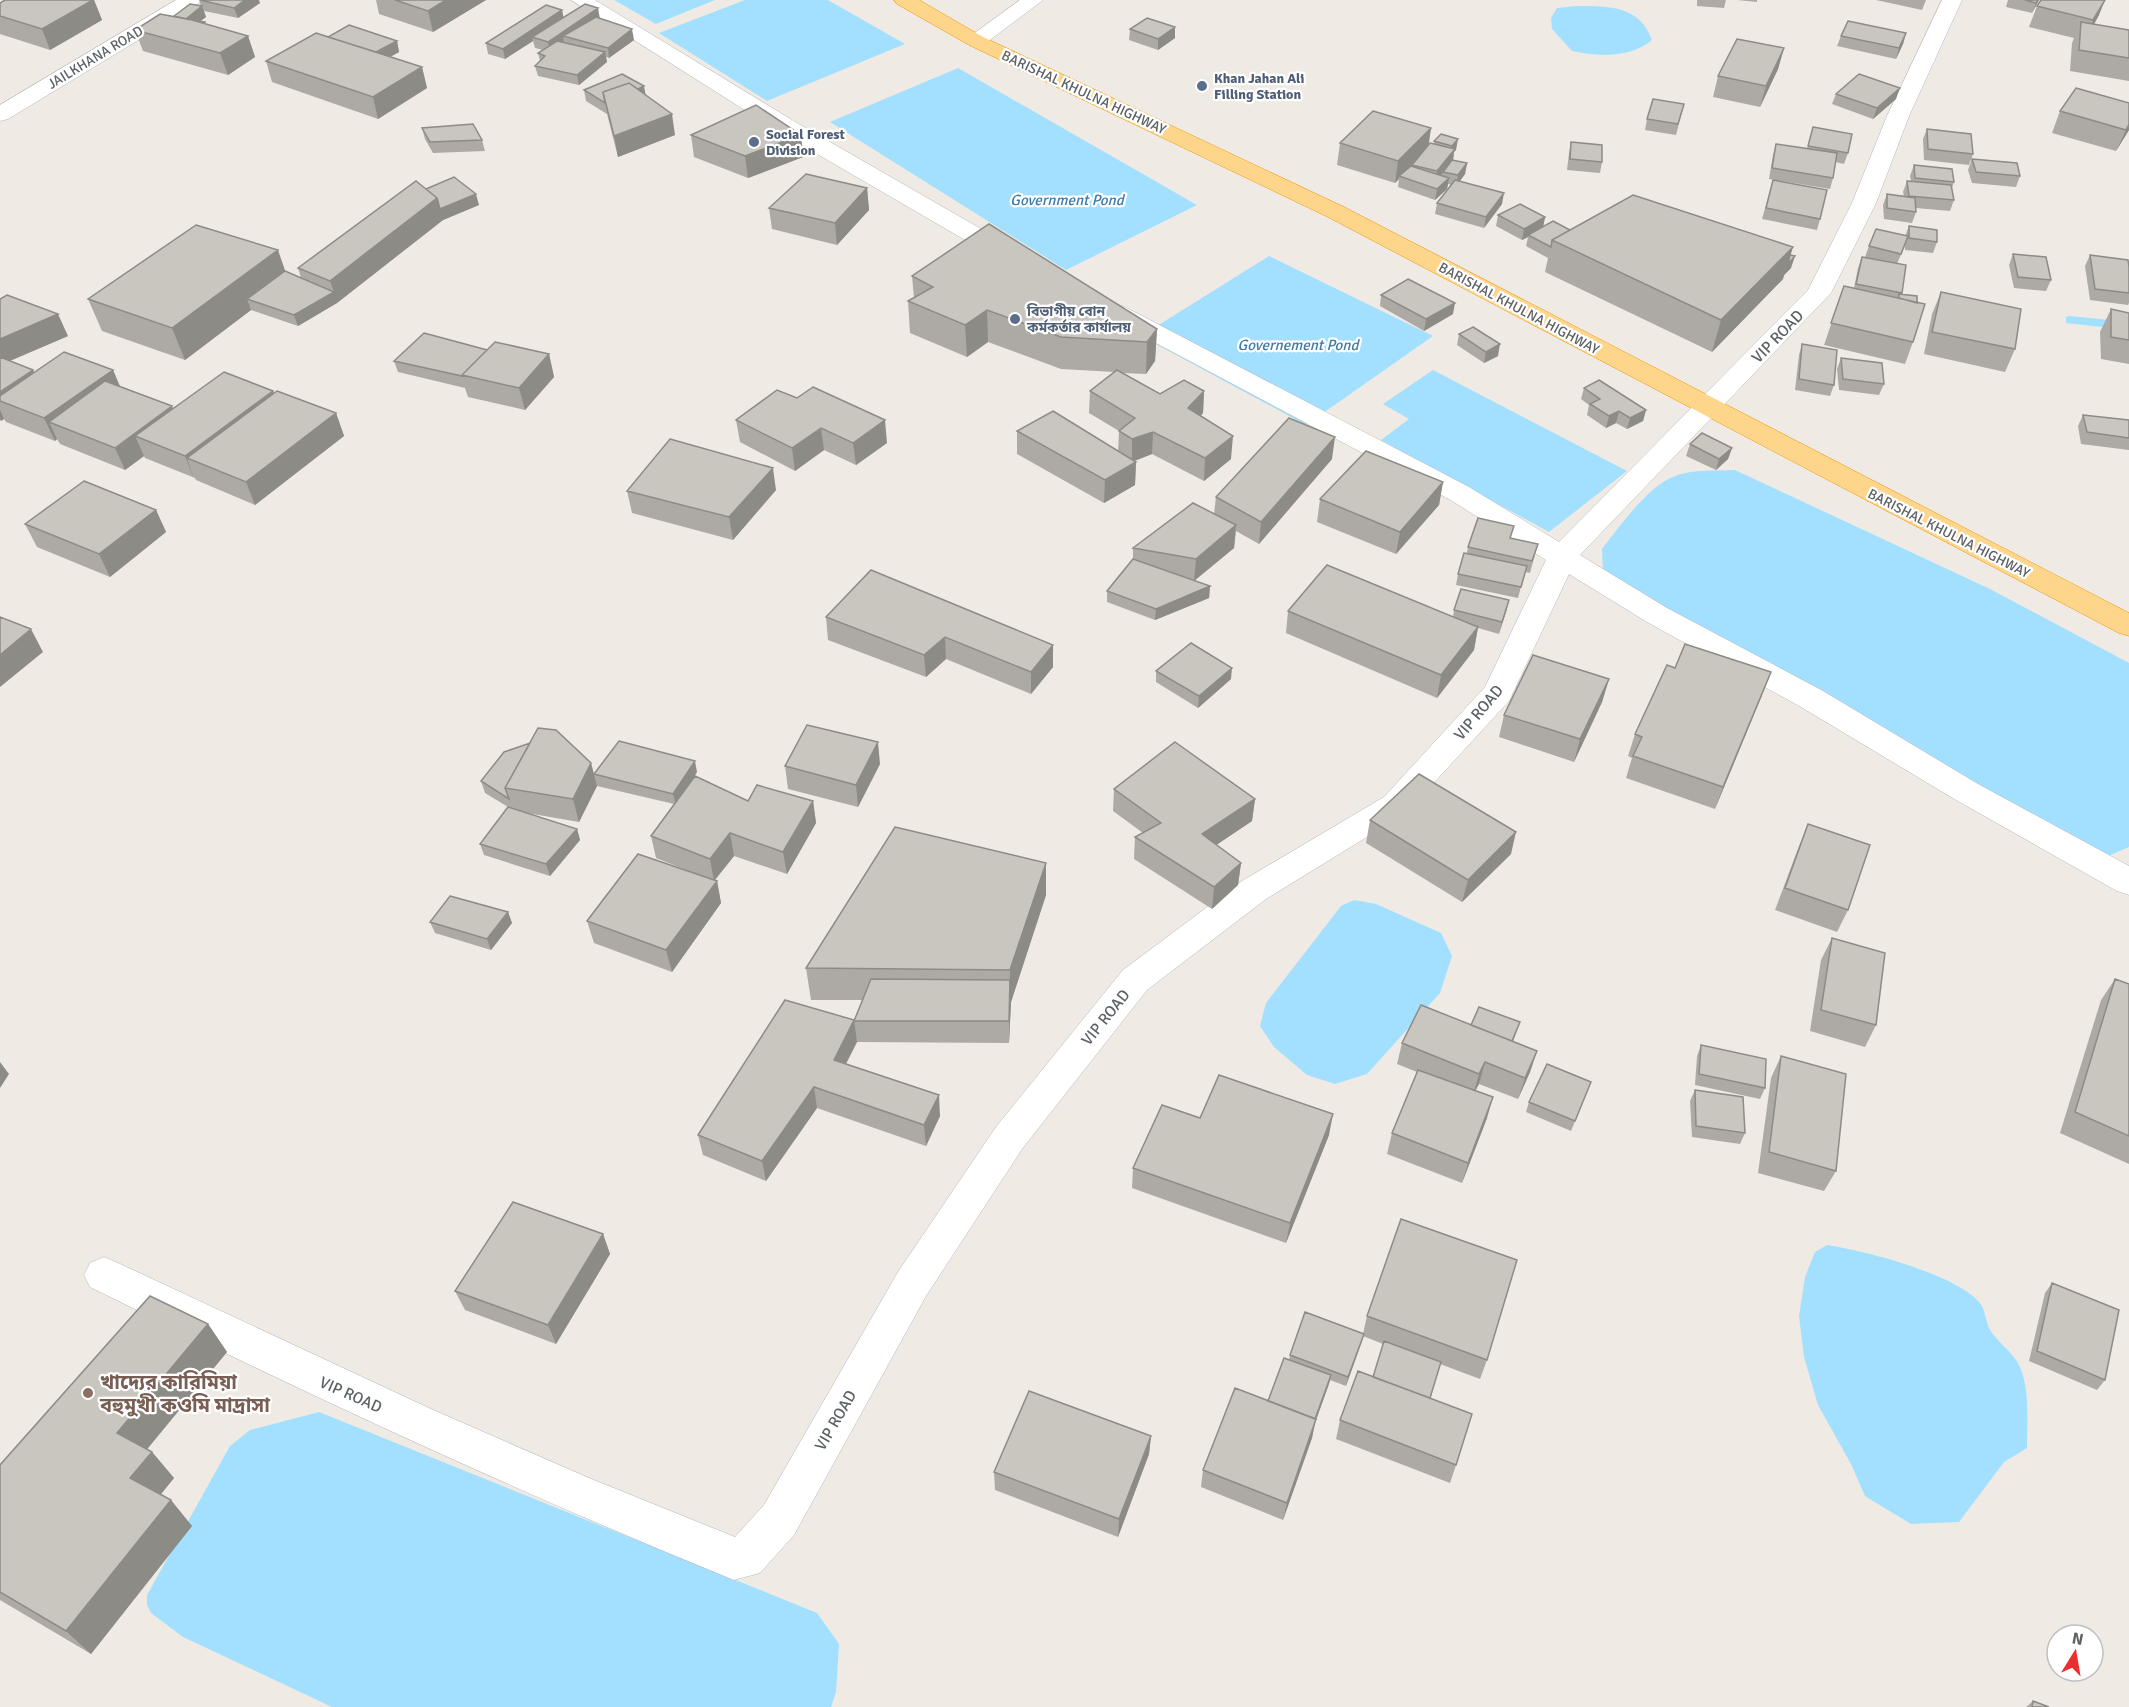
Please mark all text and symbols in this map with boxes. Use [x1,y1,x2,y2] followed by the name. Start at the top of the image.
[44,22,146,93] street label: JAILKHANA ROAD
[999,47,1169,138] street label: BARISHAL KHULNA HIGHWAY
[1214,70,1304,103] place label: Khan Jahan Ali Filling Station
[1195,79,1209,93] marker: Khan Jahan Ali Filling Station
[766,126,846,159] place label: Social Forest Division
[747,135,761,149] marker: Social Forest Division
[1010,191,1126,209] water label: Government Pond
[1436,259,1602,358] street label: BARISHAL KHULNA HIGHWAY
[1026,303,1131,336] place label: বিভাগীয় বোন কর্মকর্তার কার্যালয়
[1747,306,1808,368] street label: VIP ROAD
[1008,312,1022,326] marker: বিভাগীয় বোন কর্মকর্তার কার্যালয়
[1238,336,1360,354] water label: Governement Pond
[1865,485,2033,582] street label: BARISHAL KHULNA HIGHWAY
[1450,681,1508,744] street label: VIP ROAD
[1077,986,1134,1050] street label: VIP ROAD
[99,1370,270,1418] place label: খাদ্যের কারিমিয়া বহুমুখী কওমি মাদ্রাসা
[316,1372,385,1418] street label: VIP ROAD
[81,1386,95,1400] marker: খাদ্যের কারিমিয়া বহুমুখী কওমি মাদ্রাসা
[811,1387,861,1454] street label: VIP ROAD
[2045,1623,2105,1683] north arrow
[2070,1628,2085,1650] text: N

